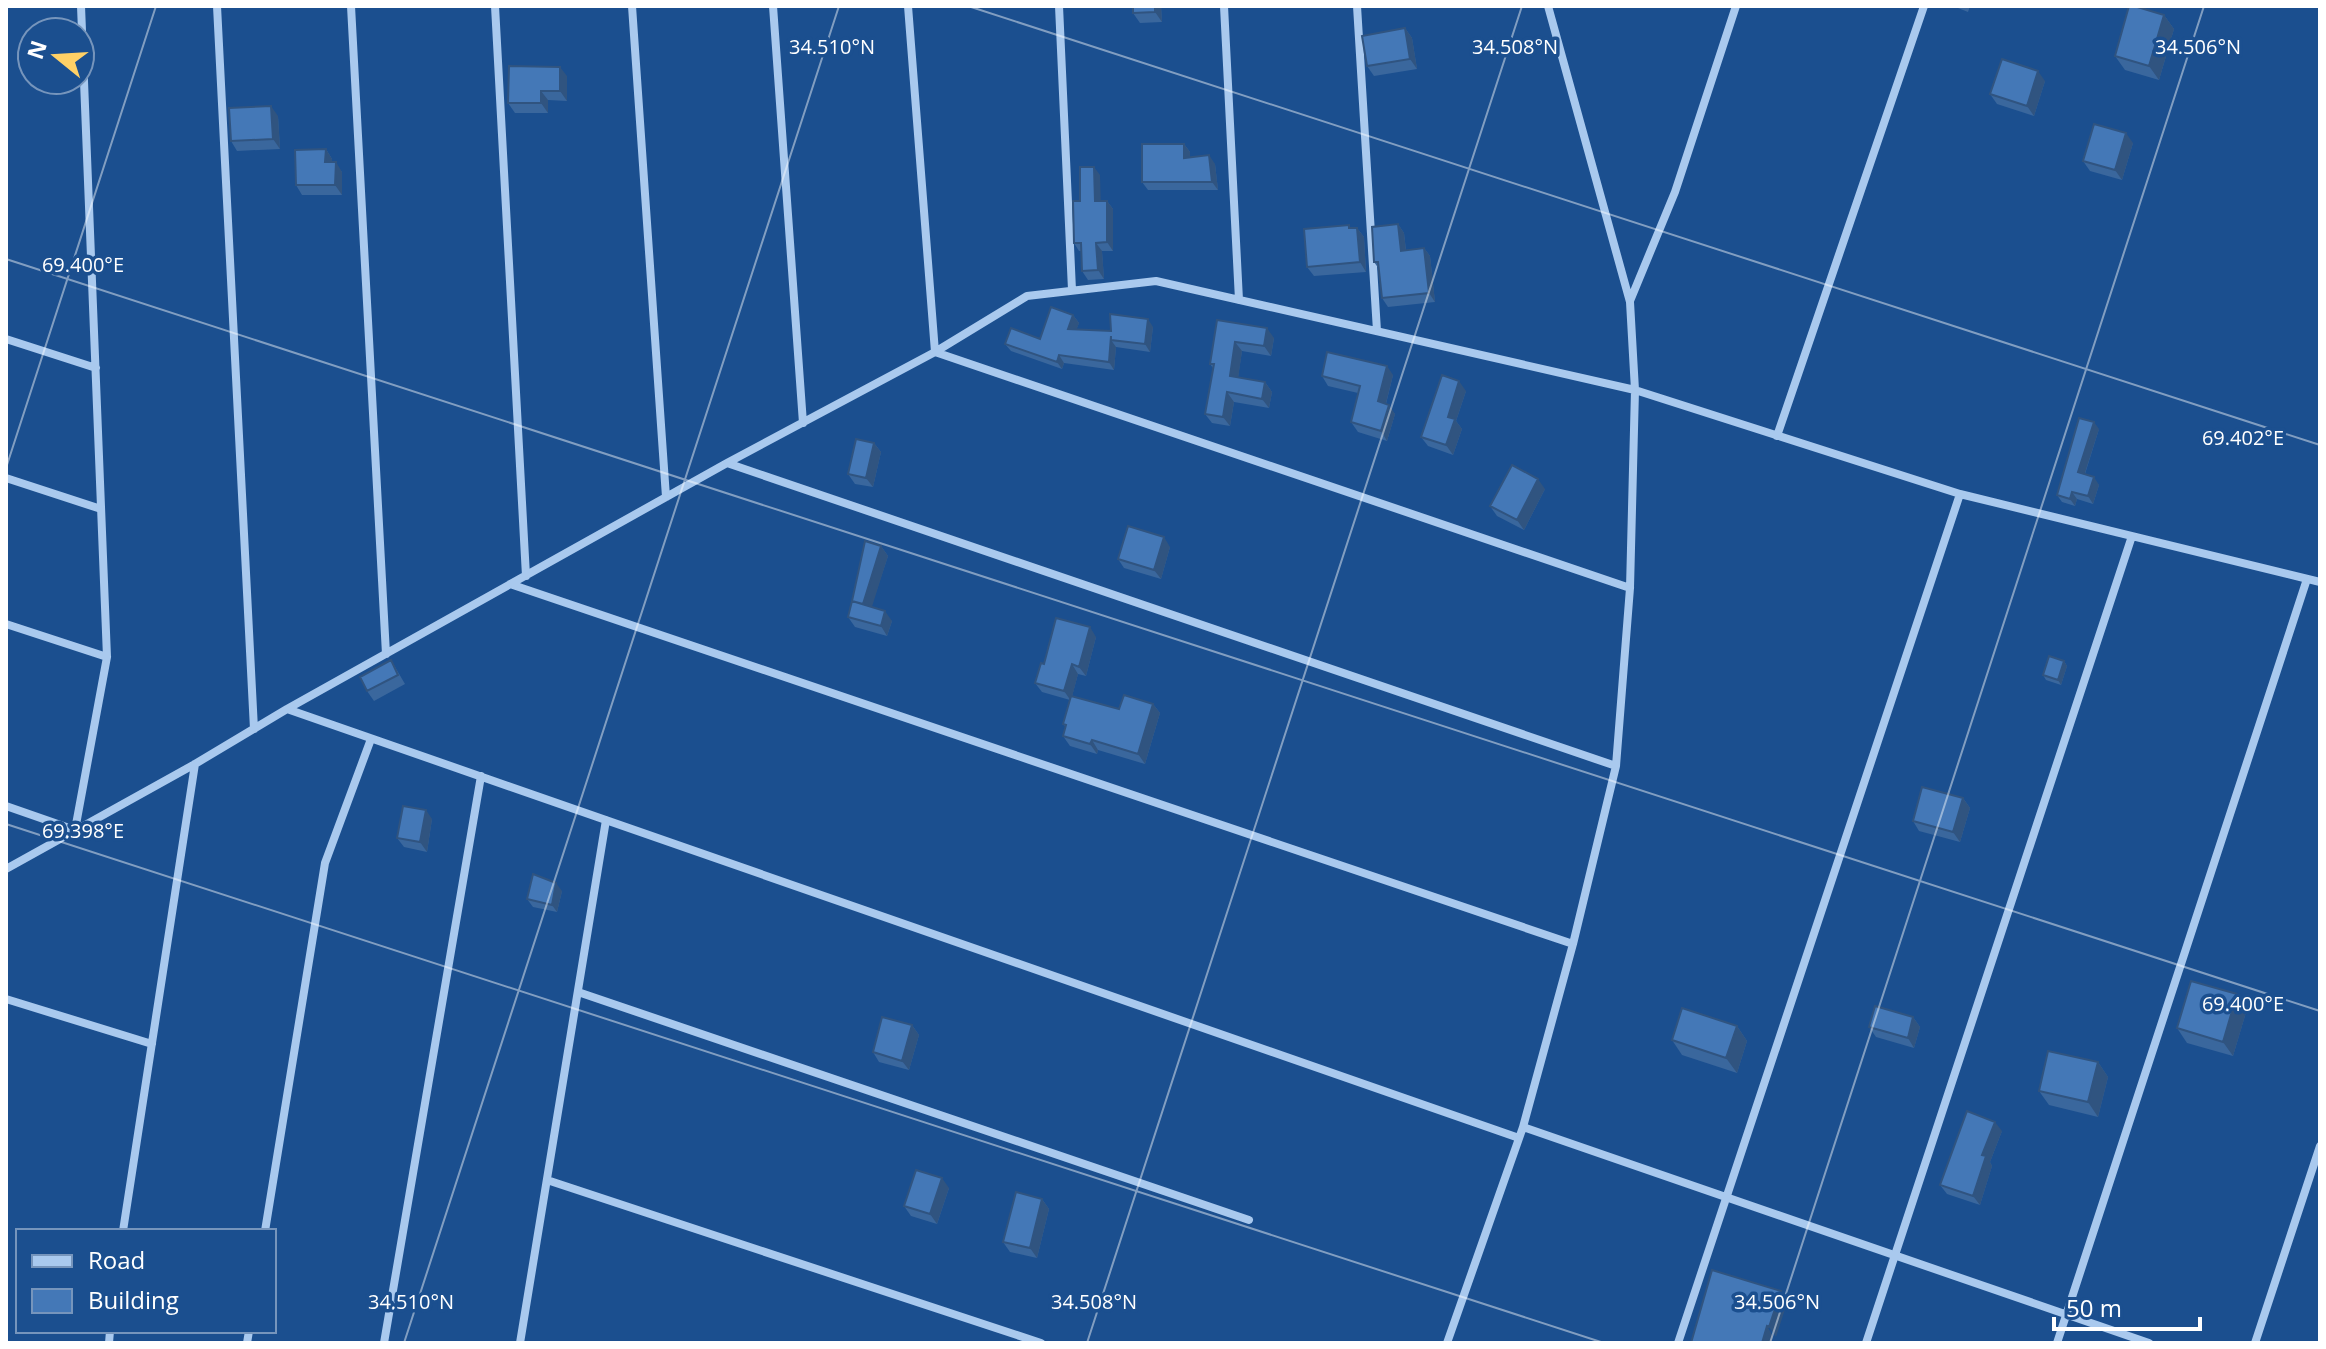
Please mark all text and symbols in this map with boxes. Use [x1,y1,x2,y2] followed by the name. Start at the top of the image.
[16,16,96,96] north arrow
[789,33,875,60] text: 34.510°N
[1472,33,1558,60] text: 34.508°N
[2155,33,2241,60] text: 34.506°N
[19,36,53,63] text: N
[42,251,124,278] text: 69.400°E
[2202,424,2284,451] text: 69.402°E
[42,817,124,844] text: 69.398°E
[2202,990,2284,1017] text: 69.400°E
[16,1229,276,1333] legend
[88,1243,145,1276] text: Road
[2054,1281,2200,1331] scale bar
[88,1283,179,1316] text: Building
[368,1288,454,1315] text: 34.510°N
[1051,1288,1137,1315] text: 34.508°N
[1734,1288,1820,1315] text: 34.506°N
[2066,1291,2122,1324] text: 50 m

